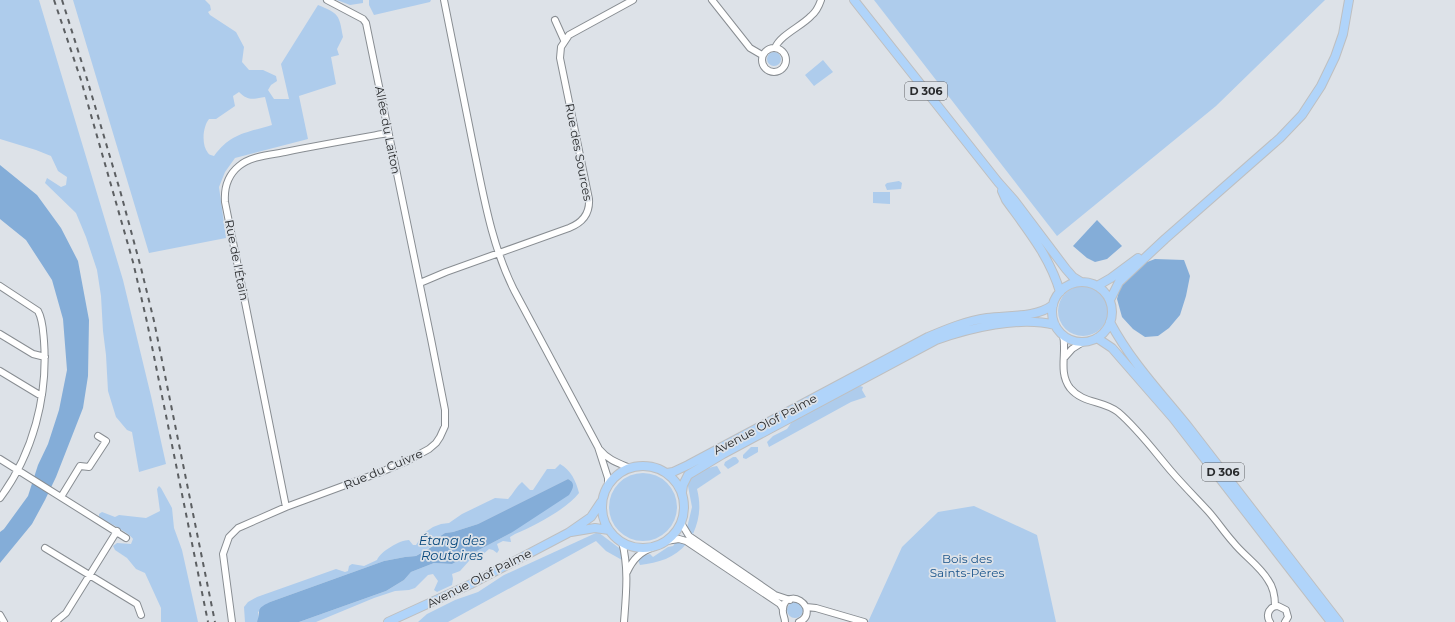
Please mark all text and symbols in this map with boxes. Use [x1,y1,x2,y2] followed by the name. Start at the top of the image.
[905,82,947,100] road number: D 306
[372,85,404,175] street label: Allée du Laiton
[562,102,596,202] street label: Rue des Sources
[222,218,252,302] street label: Rue de l'Étain
[711,390,819,458] street label: Avenue Olof Palme
[341,446,425,492] street label: Rue du Cuivre
[1202,463,1244,481] road number: D 306
[419,532,486,563] water label: Étang des Routoires
[424,545,534,611] street label: Avenue Olof Palme
[930,551,1004,580] park label: Bois des Saints-Pères

